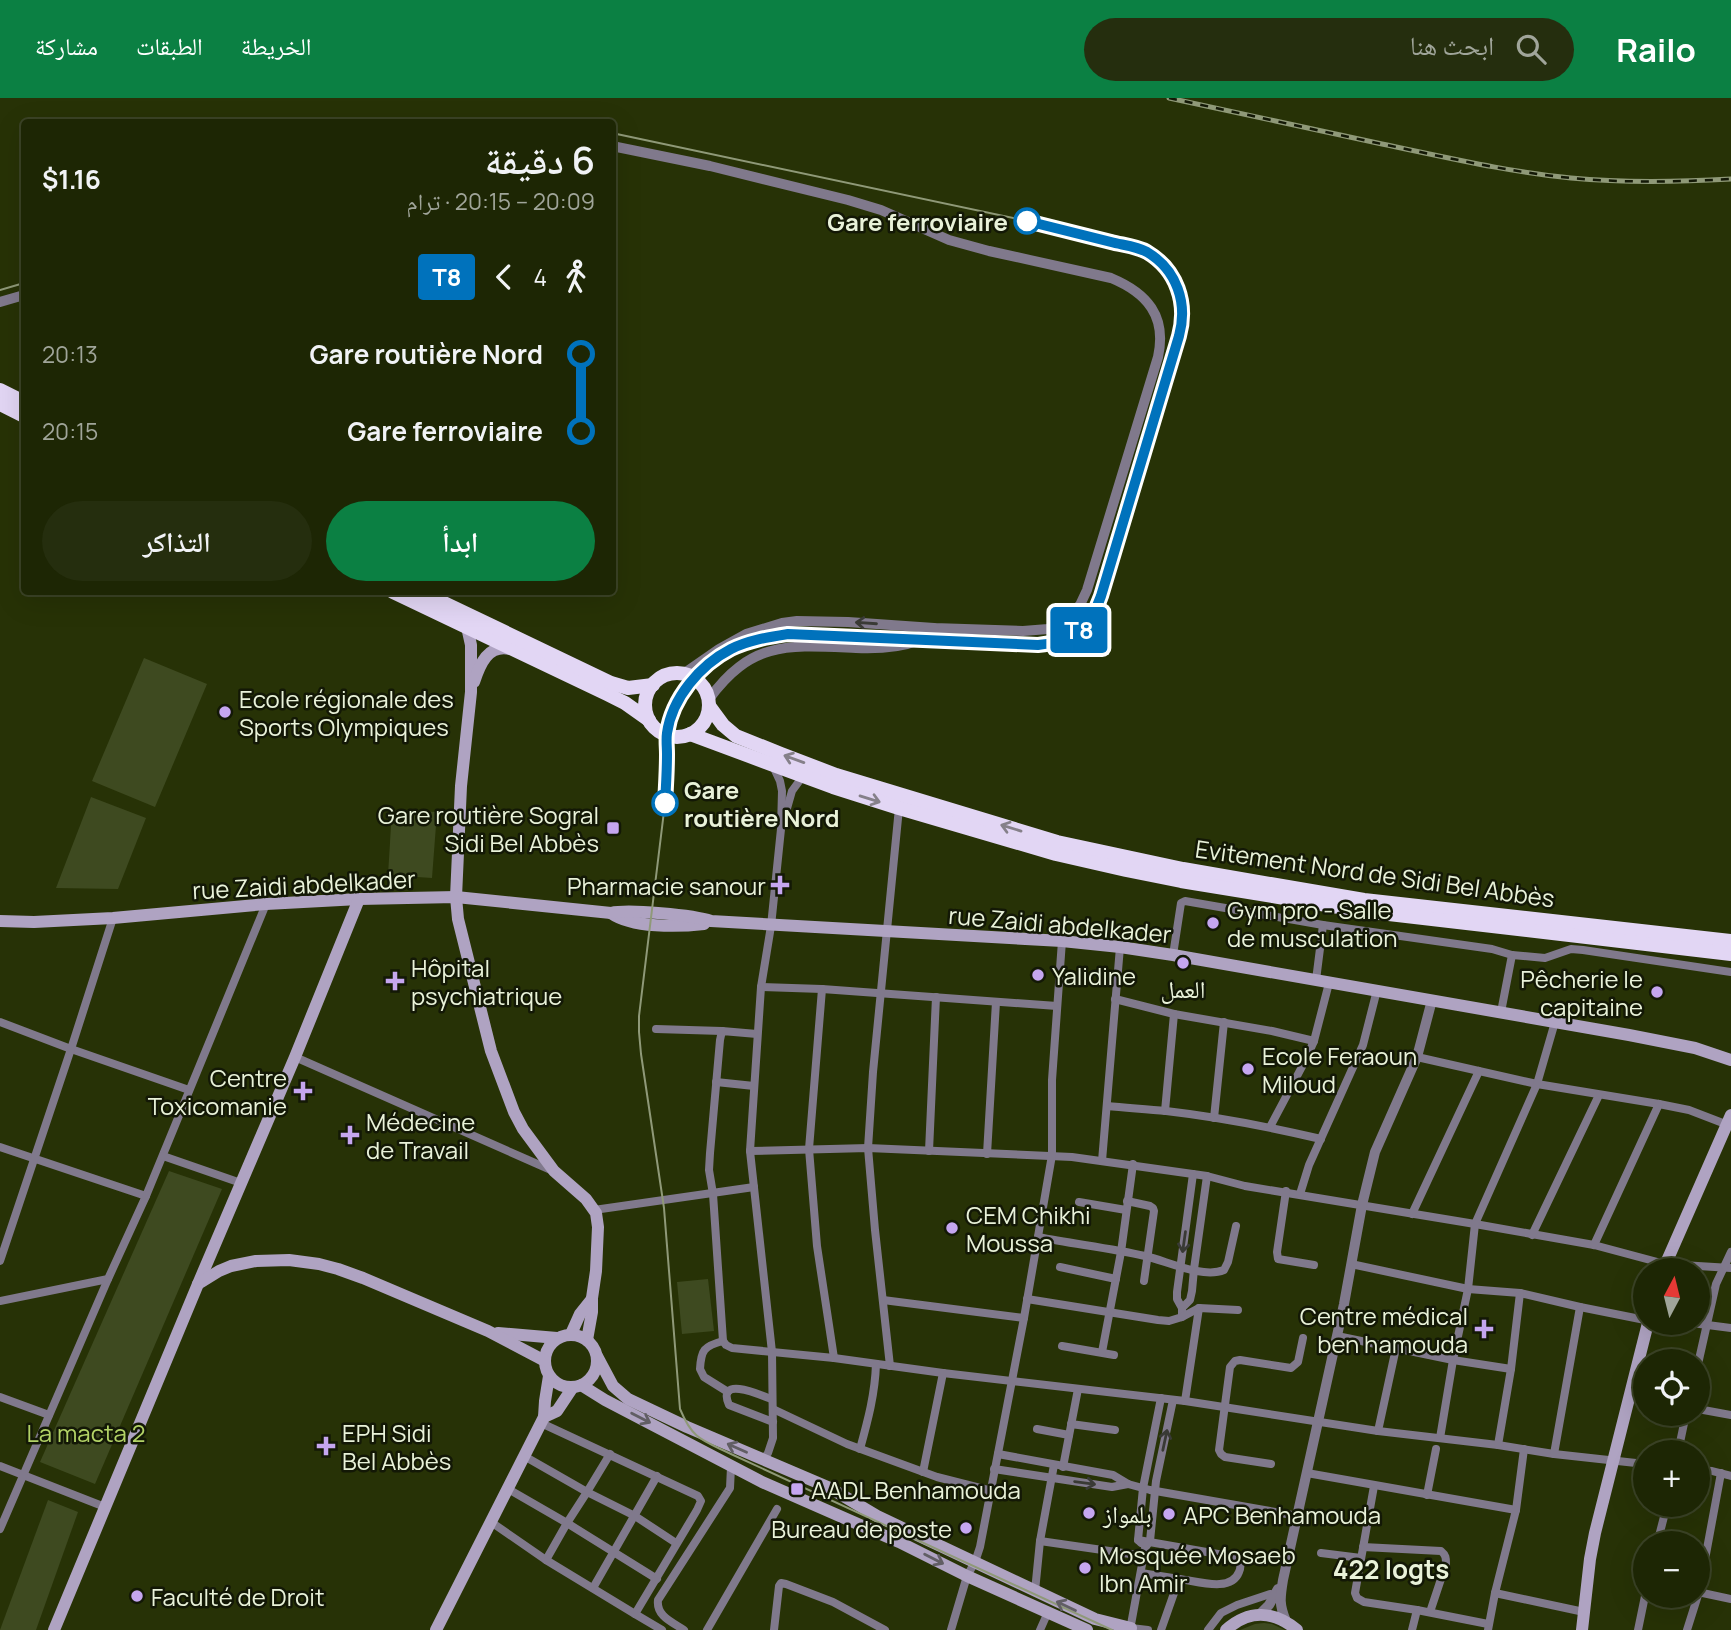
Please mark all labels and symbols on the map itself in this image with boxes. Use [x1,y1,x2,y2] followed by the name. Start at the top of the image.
[827,205,1008,238] place label: Gare ferroviaire
[1014,208,1040,234] marker: Gare ferroviaire
[1048,607,1110,653] line badge: T8
[855,616,878,629] one-way arrow
[239,682,454,743] place label: Ecole régionale des Sports Olympiques
[217,704,233,720] marker: Ecole régionale des Sports Olympiques
[784,752,806,765] one-way arrow
[684,773,840,834] place label: Gare routière Nord
[652,790,678,816] marker: Gare routière Nord
[858,794,880,806] one-way arrow
[378,798,599,859] place label: Gare routière Sogral Sidi Bel Abbès
[605,820,621,836] marker: Gare routière Sogral Sidi Bel Abbès
[1000,821,1022,834] one-way arrow
[1193,831,1557,915] street label: Evitement Nord de Sidi Bel Abbès
[192,862,417,906] street label: rue Zaidi abdelkader
[567,869,766,902] place label: Pharmacie sanour
[772,877,788,893] marker: Pharmacie sanour
[1227,893,1397,954] place label: Gym pro - Salle de musculation
[947,898,1173,950] street label: rue Zaidi abdelkader
[1205,915,1221,931] marker: Gym pro - Salle de musculation
[411,951,562,1012] place label: Hôpital psychiatrique
[1175,955,1191,971] marker: العمل
[1052,959,1136,992] place label: Yalidine
[1520,962,1643,1023] place label: Pêcherie le capitaine
[1030,967,1046,983] marker: Yalidine
[385,971,405,991] marker: Hôpital psychiatrique
[1161,972,1205,1005] place label: العمل
[1649,984,1665,1000] marker: Pêcherie le capitaine
[1262,1039,1417,1100] place label: Ecole Feraoun Miloud
[148,1061,287,1122] place label: Centre Toxicomanie
[1240,1061,1256,1077] marker: Ecole Feraoun Miloud
[293,1081,313,1101] marker: Centre Toxicomanie
[366,1105,475,1166] place label: Médecine de Travail
[340,1125,360,1145] marker: Médecine de Travail
[966,1198,1091,1259] place label: CEM Chikhi Moussa
[944,1220,960,1236] marker: CEM Chikhi Moussa
[1177,1230,1190,1252] one-way arrow
[1633,1258,1710,1335] north arrow
[1300,1299,1468,1360] place label: Centre médical ben hamouda
[1474,1319,1494,1339] marker: Centre médical ben hamouda
[630,1412,651,1425] one-way arrow
[27,1416,145,1449] park label: La macta 2
[342,1416,451,1477] place label: EPH Sidi Bel Abbès
[1158,1429,1172,1452] one-way arrow
[316,1436,336,1456] marker: EPH Sidi Bel Abbès
[727,1441,748,1454] one-way arrow
[811,1473,1021,1506] place label: AADL Benhamouda
[1074,1477,1096,1490] one-way arrow
[789,1481,805,1497] marker: AADL Benhamouda
[1102,1497,1152,1530] place label: بلمواز
[1183,1498,1381,1531] place label: APC Benhamouda
[1081,1505,1097,1521] marker: بلمواز
[1161,1506,1177,1522] marker: APC Benhamouda
[771,1512,952,1545] place label: Bureau de poste
[958,1520,974,1536] marker: Bureau de poste
[1099,1538,1296,1599] place label: Mosquée Mosaeb Ibn Amir
[1333,1551,1449,1587] district label: 422 logts
[923,1553,944,1567] one-way arrow
[1077,1560,1093,1576] marker: Mosquée Mosaeb Ibn Amir
[151,1580,325,1613] place label: Faculté de Droit
[129,1588,145,1604] marker: Faculté de Droit
[1056,1598,1077,1612] one-way arrow

